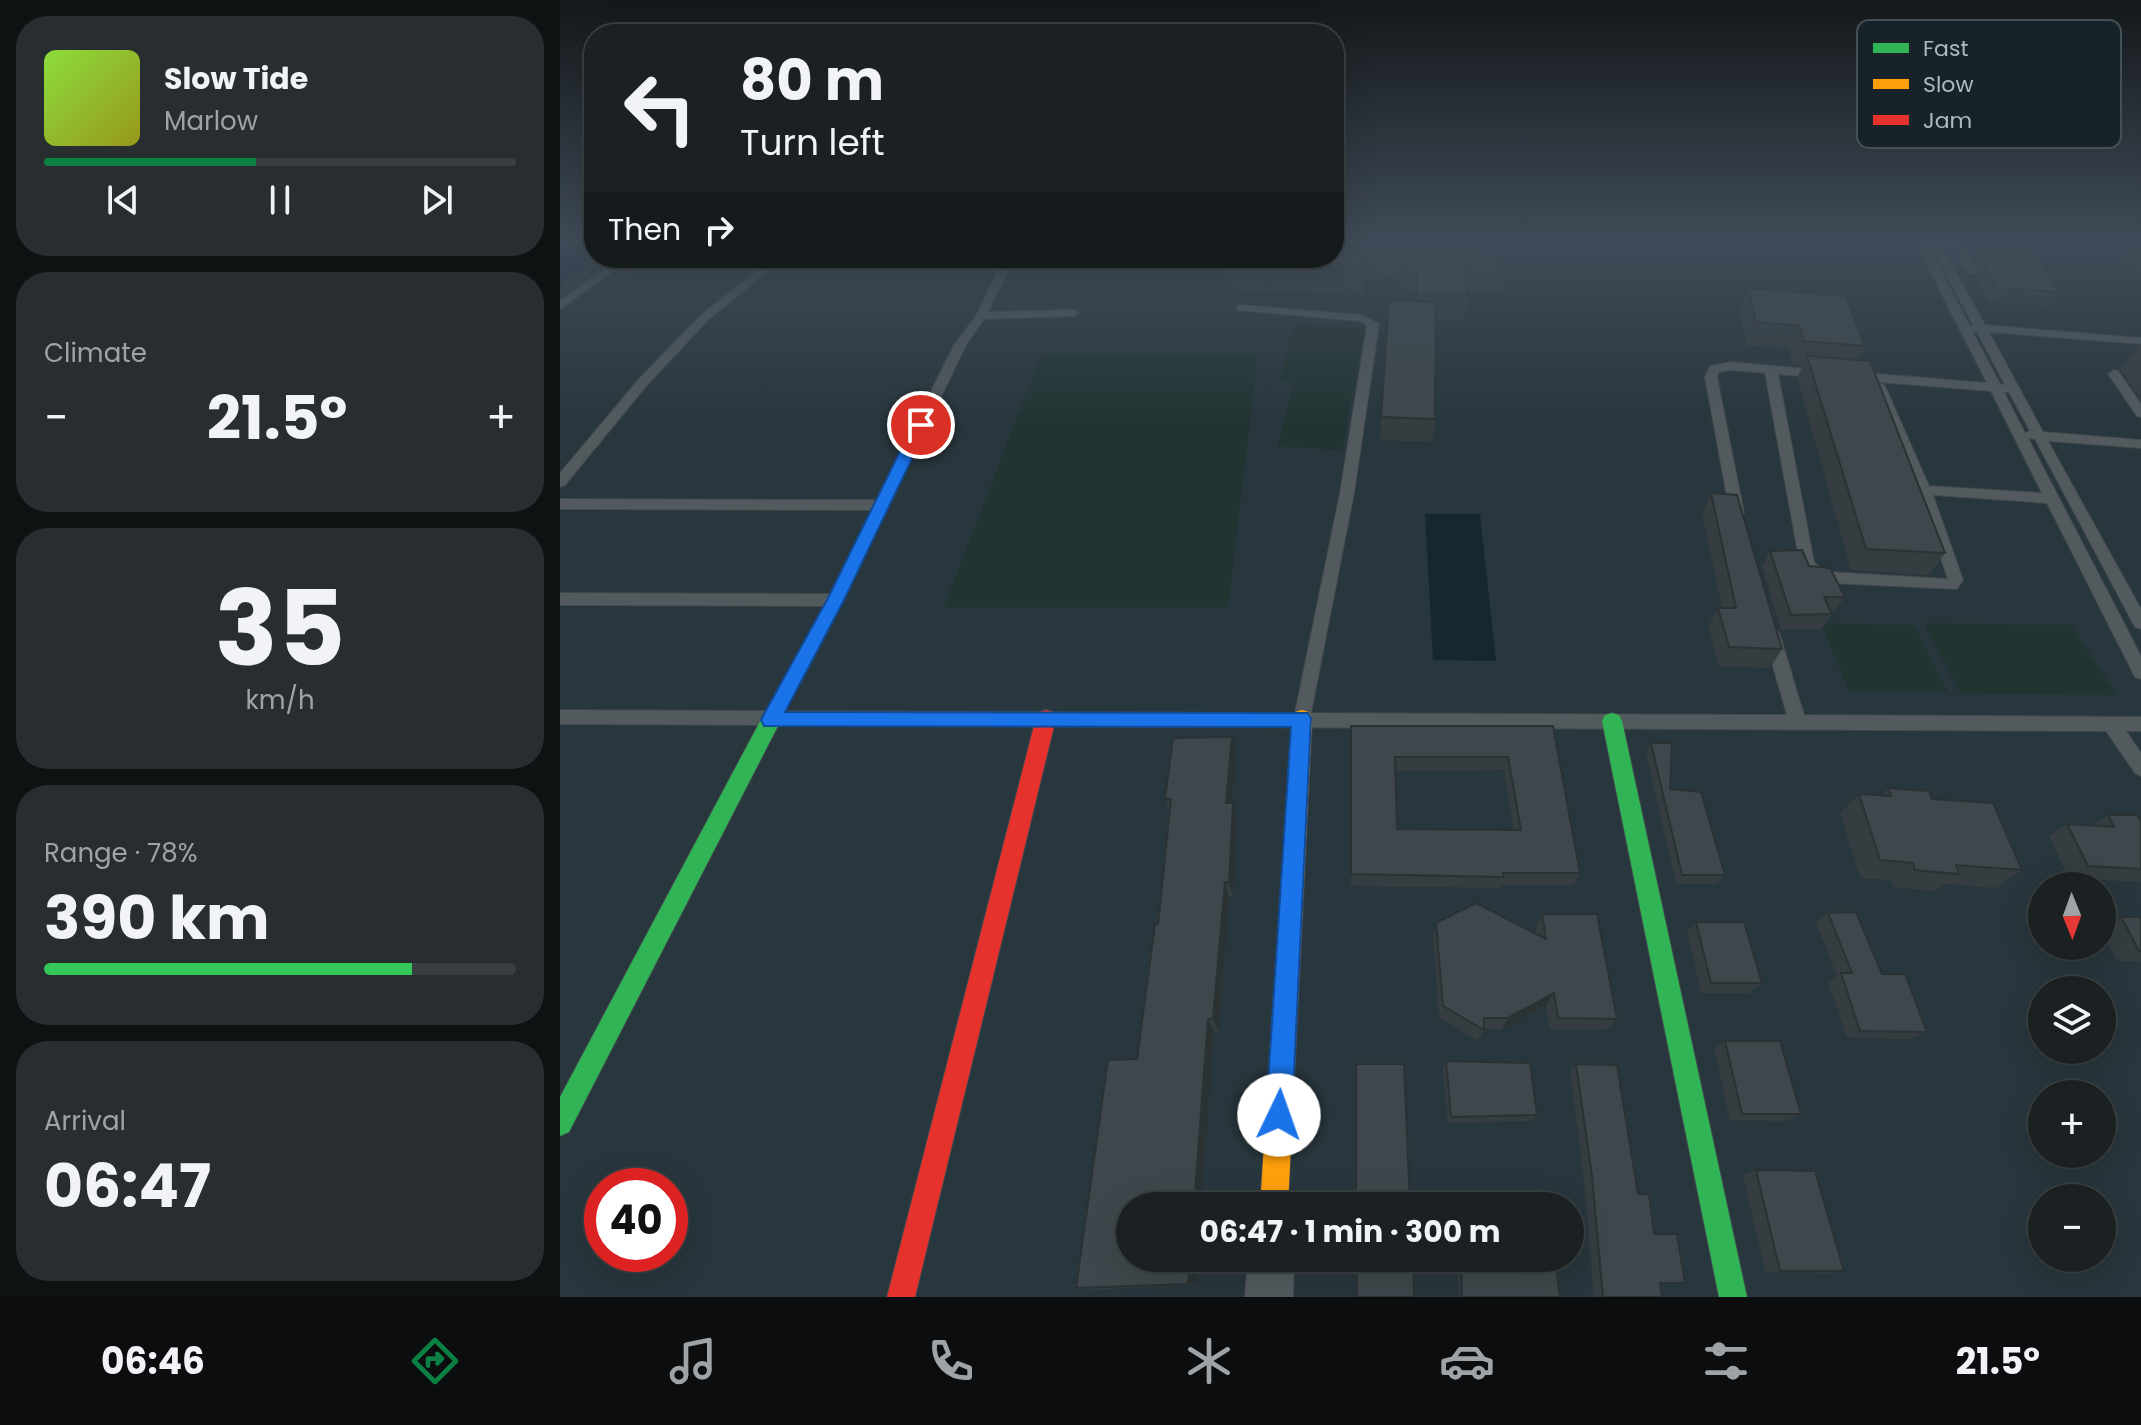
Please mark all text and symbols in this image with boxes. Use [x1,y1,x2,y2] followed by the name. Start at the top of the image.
[1857,20,2121,148] legend
[1923,33,1968,64] text: Fast
[740,41,884,120] text: 80 m
[608,56,712,160] icon: left
[164,57,308,100] text: Slow Tide
[1923,69,1973,100] text: Slow
[164,103,258,139] text: Marlow
[1923,105,1972,136] text: Jam
[740,117,885,168] text: Turn left
[101,178,145,222] icon: previous
[258,178,302,222] icon: pause
[415,178,459,222] icon: next
[608,208,681,251] text: Then
[697,208,741,252] icon: right
[44,335,147,371] text: Climate
[207,376,347,460] text: 21.5°
[44,387,68,448] text: −
[486,387,516,448] text: +
[887,391,955,459] pin
[899,403,943,447] icon: arrive
[215,556,345,701] text: 35
[245,682,315,718] text: km/h
[44,835,197,871] text: Range · 78%
[2028,872,2116,960] north arrow
[2028,872,2116,1272] map controls
[44,876,270,960] text: 390 km
[2028,976,2116,1064] button: layers
[1237,1073,1321,1157] position arrow
[2028,1080,2116,1168] button: +
[44,1103,126,1139] text: Arrival
[44,1144,211,1228] text: 06:47
[584,1168,688,1272] speed limit sign: 40
[2028,1184,2116,1272] button: −
[1200,1210,1500,1253] text: 06:47 · 1 min · 300 m
[407,1333,463,1389] icon: directions
[665,1333,721,1389] icon: music
[923,1333,979,1389] icon: phone
[1181,1333,1237,1389] icon: climate
[1439,1333,1495,1389] icon: car
[1698,1333,1754,1389] icon: filters
[101,1336,205,1387] text: 06:46
[1956,1336,2040,1387] text: 21.5°

